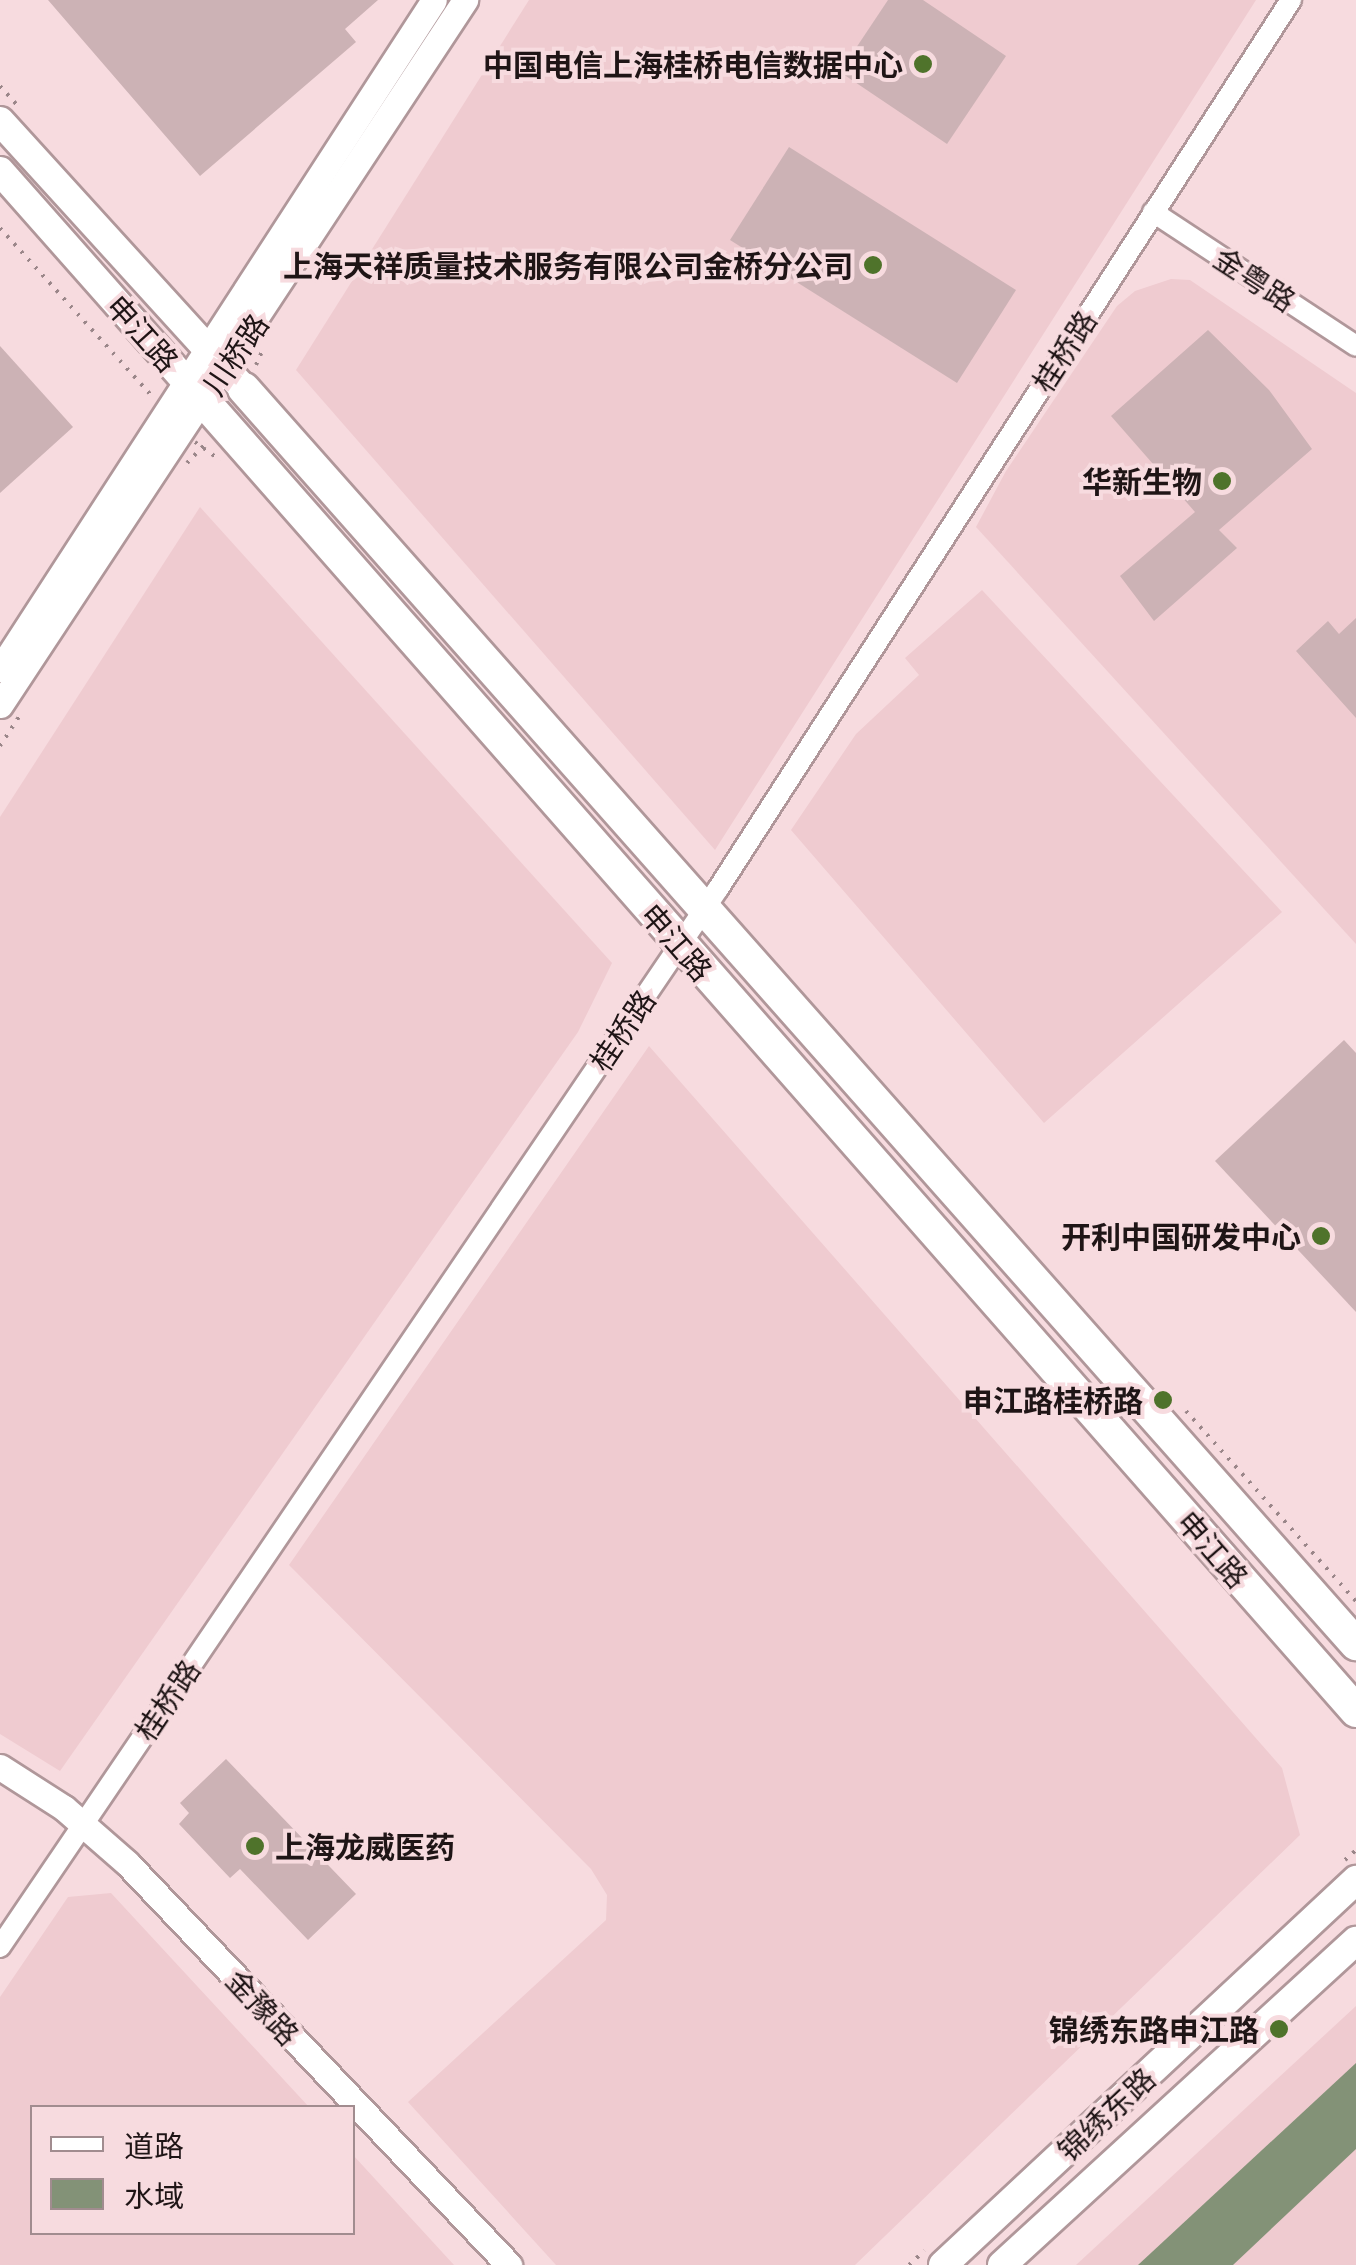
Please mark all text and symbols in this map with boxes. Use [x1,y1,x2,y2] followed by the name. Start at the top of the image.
[483,46,903,82] place label: 中国电信上海桂桥电信数据中心
[912,53,934,75] marker: 中国电信上海桂桥电信数据中心
[1207,239,1303,319] street label: 金粤路
[283,247,853,283] place label: 上海天祥质量技术服务有限公司金桥分公司
[862,254,884,276] marker: 上海天祥质量技术服务有限公司金桥分公司
[100,288,186,378] street label: 申江路
[1024,303,1104,399] street label: 桂桥路
[195,307,275,401] street label: 川桥路
[1082,463,1202,499] place label: 华新生物
[1211,470,1233,492] marker: 华新生物
[634,896,720,988] street label: 申江路
[582,983,662,1077] street label: 桂桥路
[1061,1218,1301,1254] place label: 开利中国研发中心
[1310,1225,1332,1247] marker: 开利中国研发中心
[963,1382,1143,1418] place label: 申江路桂桥路
[1152,1389,1174,1411] marker: 申江路桂桥路
[1170,1503,1256,1595] street label: 申江路
[127,1653,207,1747] street label: 桂桥路
[275,1828,455,1864] place label: 上海龙威医药
[244,1835,266,1857] marker: 上海龙威医药
[219,1962,307,2052] street label: 金豫路
[1049,2011,1259,2047] place label: 锦绣东路申江路
[1268,2018,1290,2040] marker: 锦绣东路申江路
[1050,2060,1162,2168] street label: 锦绣东路
[30,2105,355,2235] legend
[124,2127,184,2163] text: 道路
[124,2177,184,2213] text: 水域

